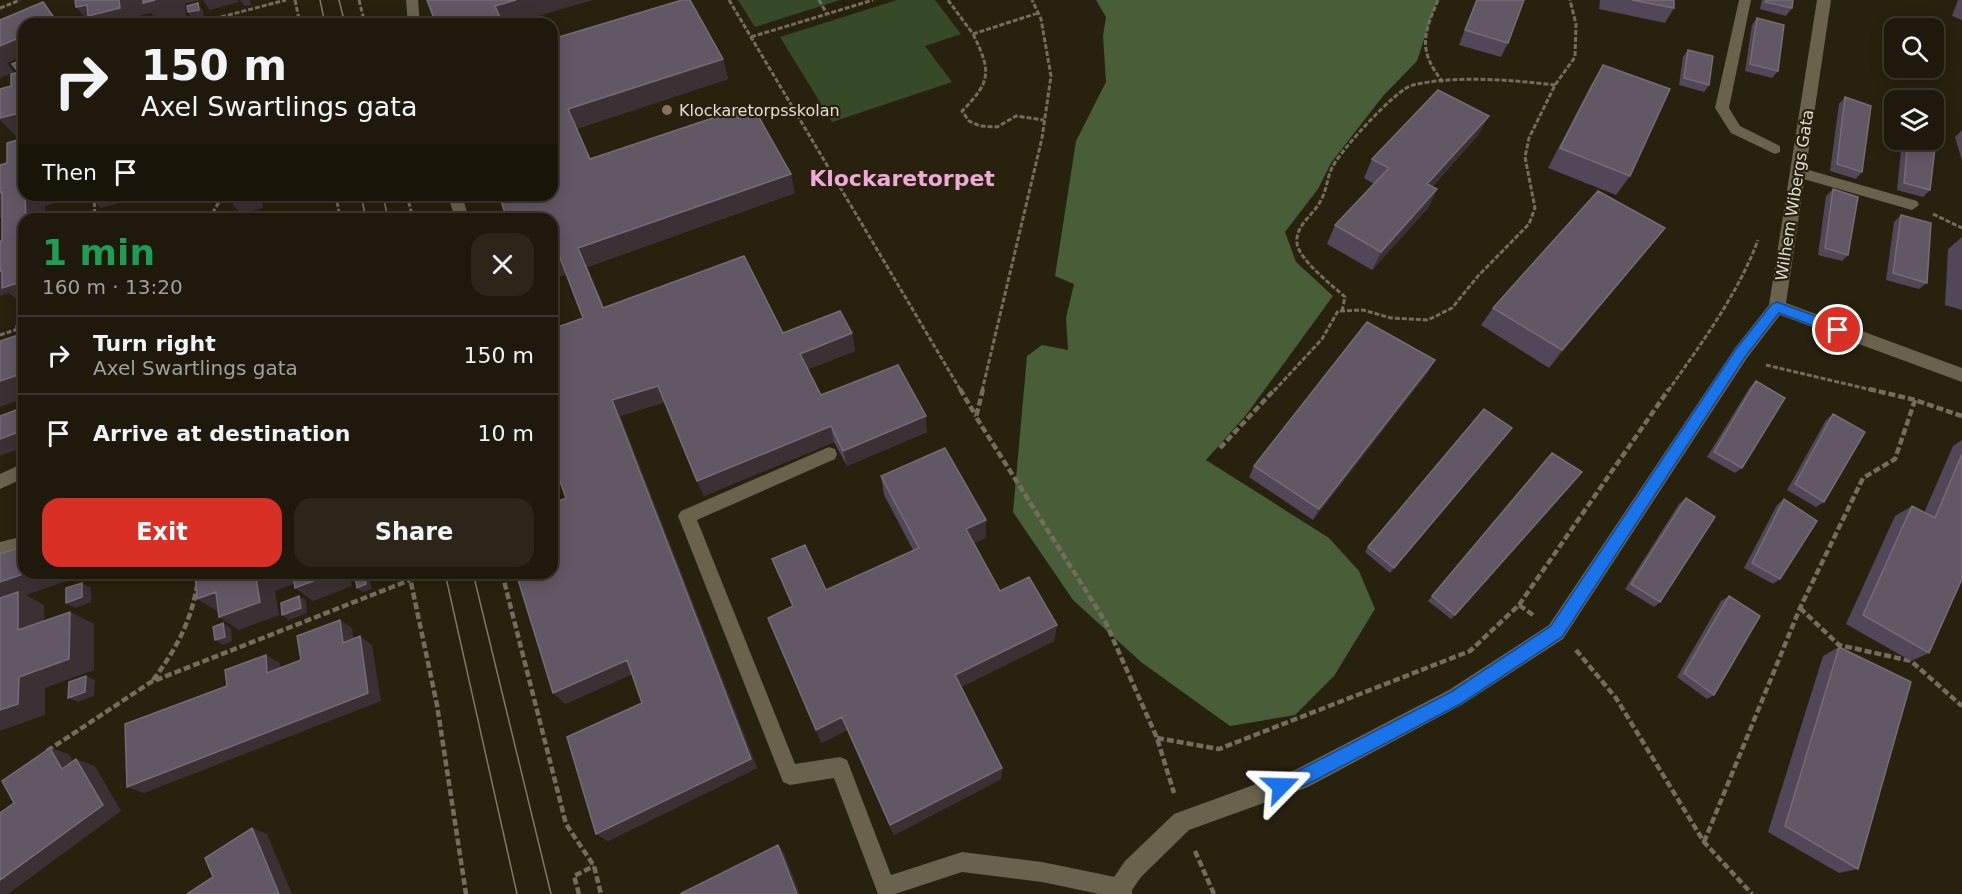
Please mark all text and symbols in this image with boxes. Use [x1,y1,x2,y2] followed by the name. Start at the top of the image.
[1884,18,1944,150] map controls
[1884,18,1944,78] button: search
[141,41,287,90] text: 150 m
[42,42,120,120] icon: right
[1884,90,1944,150] button: layers
[141,91,418,122] text: Axel Swartlings gata
[679,101,840,120] place label: Klockaretorpsskolan
[660,103,674,117] marker: Klockaretorpsskolan
[1772,108,1817,282] street label: Wilhem Wibergs Gata
[109,156,142,189] icon: arrive
[42,160,97,185] text: Then
[809,166,995,191] district label: Klockaretorpet
[42,232,155,273] text: 1 min
[471,233,534,296] button: close
[42,275,183,299] text: 160 m · 13:20
[1812,304,1863,355] pin
[1821,313,1854,346] icon: arrive
[93,331,216,356] text: Turn right
[42,339,75,372] icon: right
[464,343,534,368] text: 150 m
[93,356,298,380] text: Axel Swartlings gata
[42,417,75,450] icon: arrive
[93,421,350,446] text: Arrive at destination
[478,421,534,446] text: 10 m
[42,498,282,567] button: Exit
[294,498,534,567] button: Share
[1249,754,1313,818] position arrow

